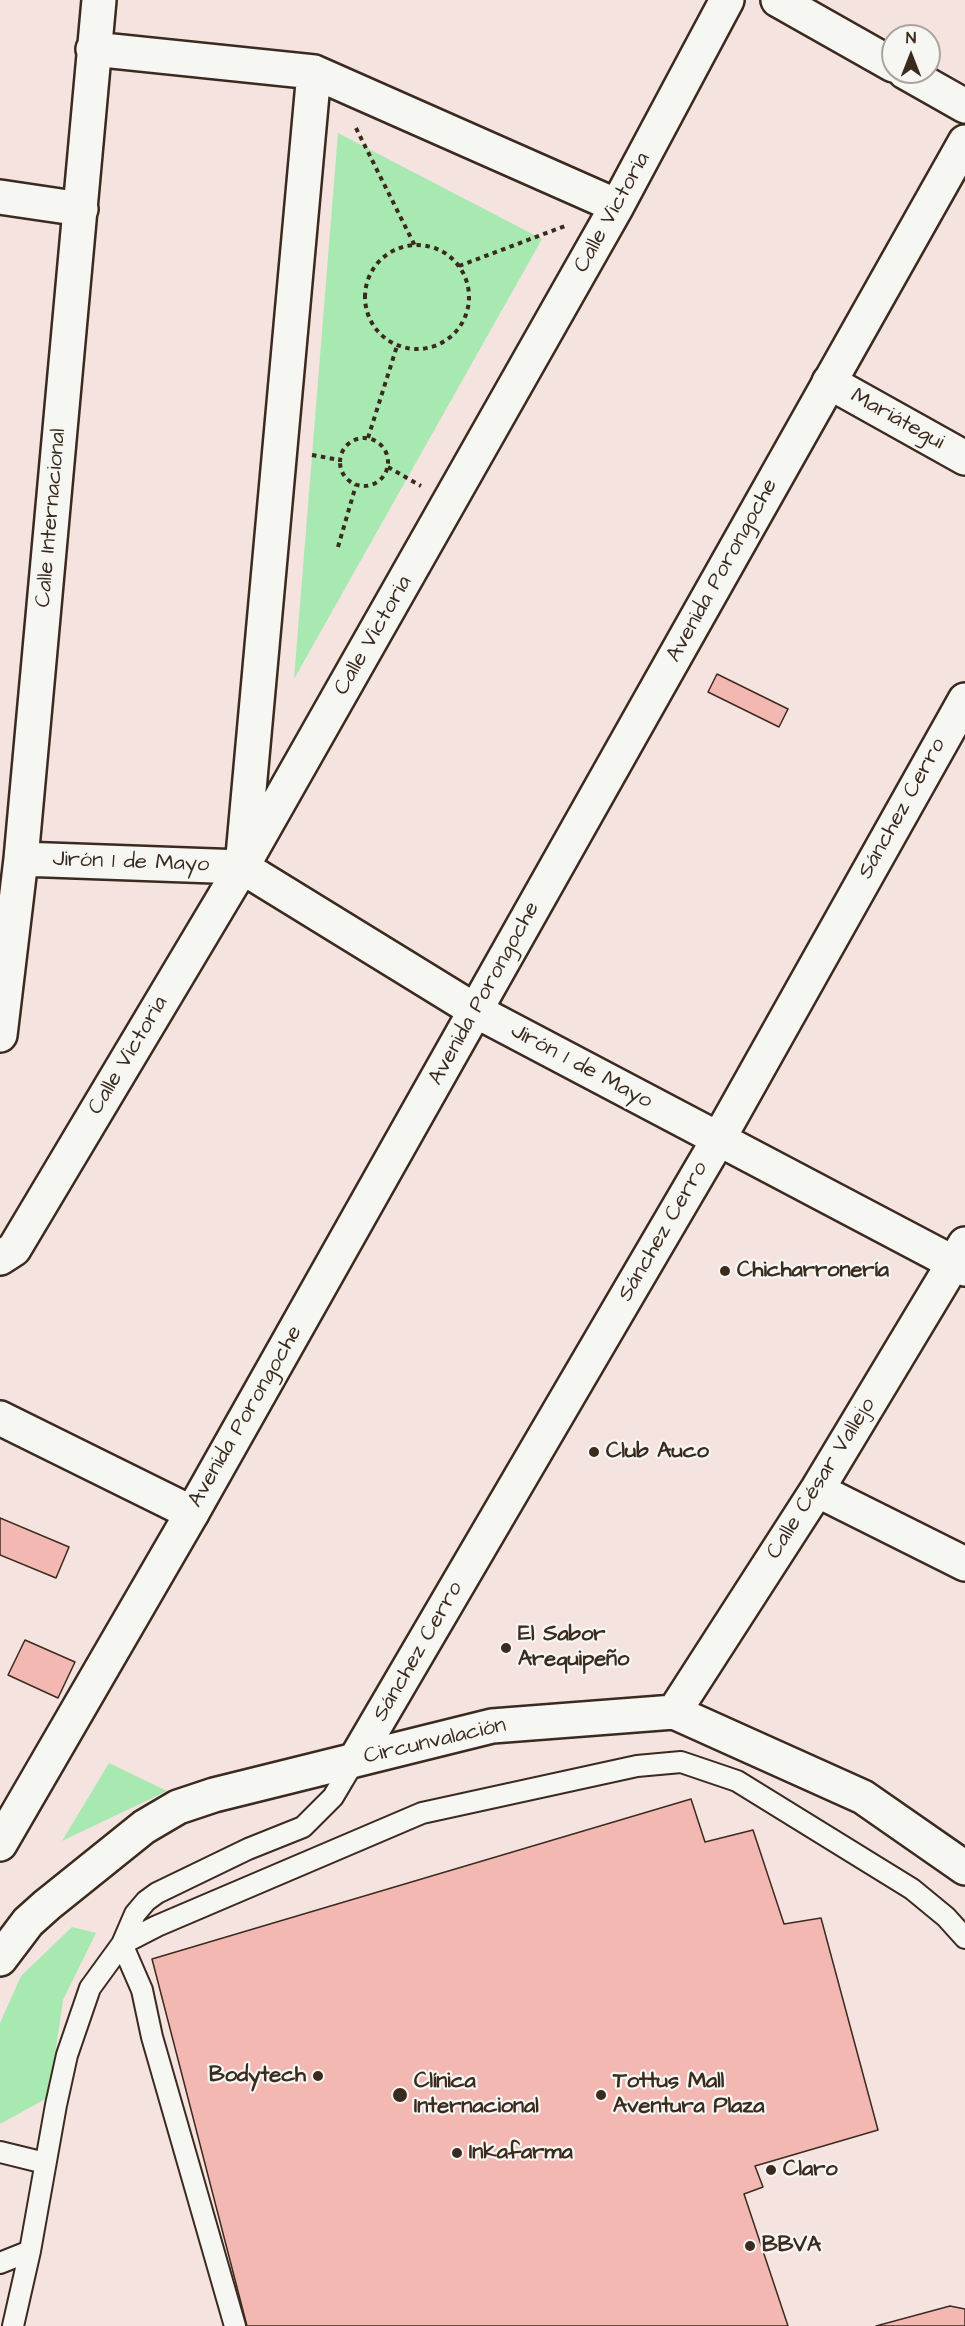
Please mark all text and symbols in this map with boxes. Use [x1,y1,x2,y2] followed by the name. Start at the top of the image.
[881,24,941,84] north arrow
[906,27,916,49] text: N
[569,148,657,278] street label: Calle Victoria
[846,384,948,456] street label: Mariátegui
[31,428,73,608] street label: Calle Internacional
[662,475,784,667] street label: Avenida Porongoche
[329,572,419,700] street label: Calle Victoria
[853,734,953,884] street label: Sánchez Cerro
[52,847,210,879] street label: Jirón 1 de Mayo
[424,898,546,1090] street label: Avenida Porongoche
[83,992,175,1120] street label: Calle Victoria
[506,1019,656,1115] street label: Jirón 1 de Mayo
[613,1157,715,1307] street label: Sánchez Cerro
[737,1258,889,1284] place label: Chicharronería
[718,1264,732,1278] marker: Chicharronería
[183,1321,309,1513] street label: Avenida Porongoche
[762,1393,882,1565] street label: Calle César Vallejo
[606,1439,709,1465] place label: Club Auco
[587,1445,601,1459] marker: Club Auco
[368,1577,470,1727] street label: Sánchez Cerro
[518,1622,629,1674] place label: El Sabor Arequipeño
[499,1641,513,1655] marker: El Sabor Arequipeño
[361,1713,509,1771] street label: Circunvalación
[209,2063,306,2089] place label: Bodytech
[311,2069,325,2083] marker: Bodytech
[414,2069,539,2120] place label: Clínica Internacional
[613,2069,764,2120] place label: Tottus Mall Aventura Plaza
[391,2086,409,2104] marker: Clínica Internacional
[594,2088,608,2102] marker: Tottus Mall Aventura Plaza
[469,2140,573,2166] place label: Inkafarma
[450,2146,464,2160] marker: Inkafarma
[783,2157,838,2183] place label: Claro
[764,2163,778,2177] marker: Claro
[762,2233,821,2259] place label: BBVA
[743,2239,757,2253] marker: BBVA

